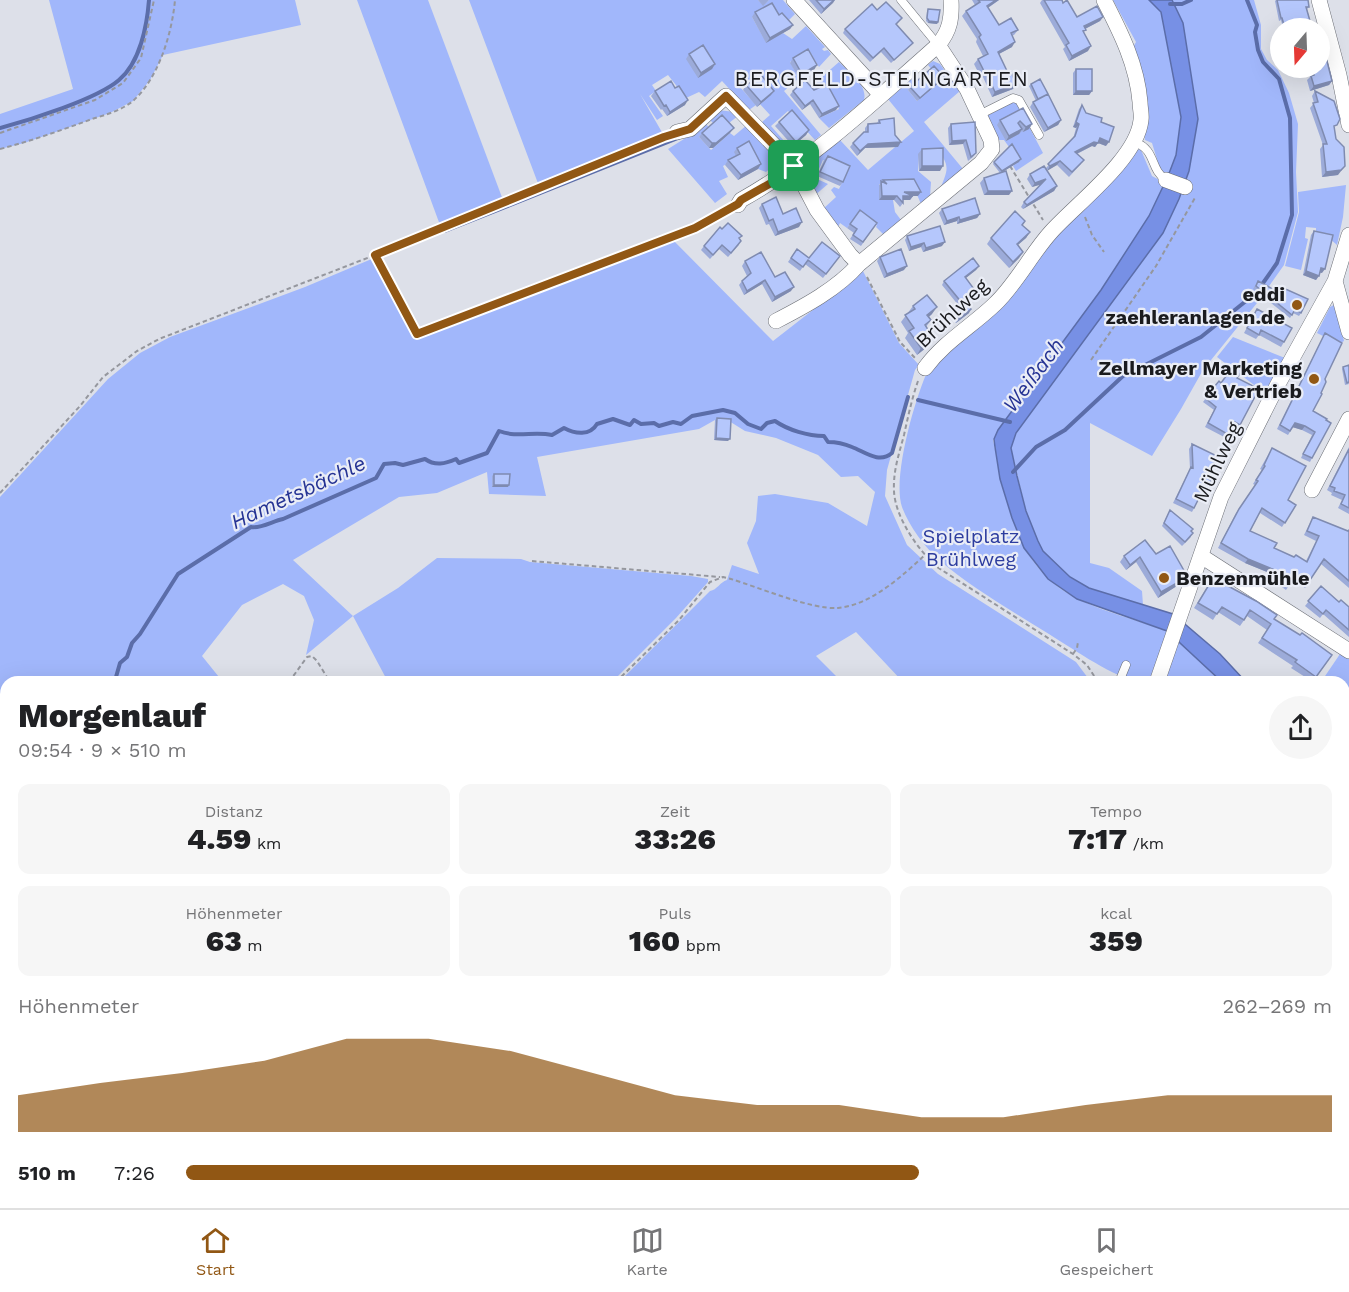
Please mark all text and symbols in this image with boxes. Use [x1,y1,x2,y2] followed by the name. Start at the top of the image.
[1270,18,1330,78] north arrow
[1270,18,1330,78] map controls
[735,66,1029,91] district label: BERGFELD-STEINGÄRTEN
[768,140,819,191] pin
[777,149,810,182] icon: arrive
[911,273,993,353] street label: Brühlweg
[1105,282,1285,329] place label: eddi zaehleranlagen.de
[1290,298,1304,312] marker: eddi zaehleranlagen.de
[997,333,1069,417] water label: Weißach
[1099,356,1303,403] place label: Zellmayer Marketing & Vertrieb
[1307,372,1321,386] marker: Zellmayer Marketing & Vertrieb
[1188,418,1246,506] street label: Mühlweg
[227,450,369,534] water label: Hametsbächle
[923,524,1019,571] park label: Spielplatz Brühlweg
[1176,566,1310,590] place label: Benzenmühle
[1157,571,1171,585] marker: Benzenmühle
[18,696,206,735] text: Morgenlauf
[1269,696,1332,759] button: share
[18,738,187,762] text: 09:54 · 9 × 510 m
[205,802,263,821] text: Distanz
[660,802,690,821] text: Zeit
[1090,802,1142,821] text: Tempo
[187,821,251,856] text: 4.59
[634,821,716,856] text: 33:26
[1068,821,1127,856] text: 7:17
[251,834,281,853] text: km
[1127,834,1164,853] text: /km
[186,904,282,923] text: Höhenmeter
[659,904,691,923] text: Puls
[1100,904,1132,923] text: kcal
[205,923,242,958] text: 63
[629,923,680,958] text: 160
[1089,923,1143,958] text: 359
[242,936,263,955] text: m
[680,936,721,955] text: bpm
[18,994,139,1018] text: Höhenmeter
[1222,994,1332,1018] text: 262–269 m
[18,1161,76,1185] text: 510 m
[114,1161,155,1185] text: 7:26
[196,1224,235,1279] tab: Start
[626,1224,668,1279] tab: Karte
[1059,1224,1153,1279] tab: Gespeichert

